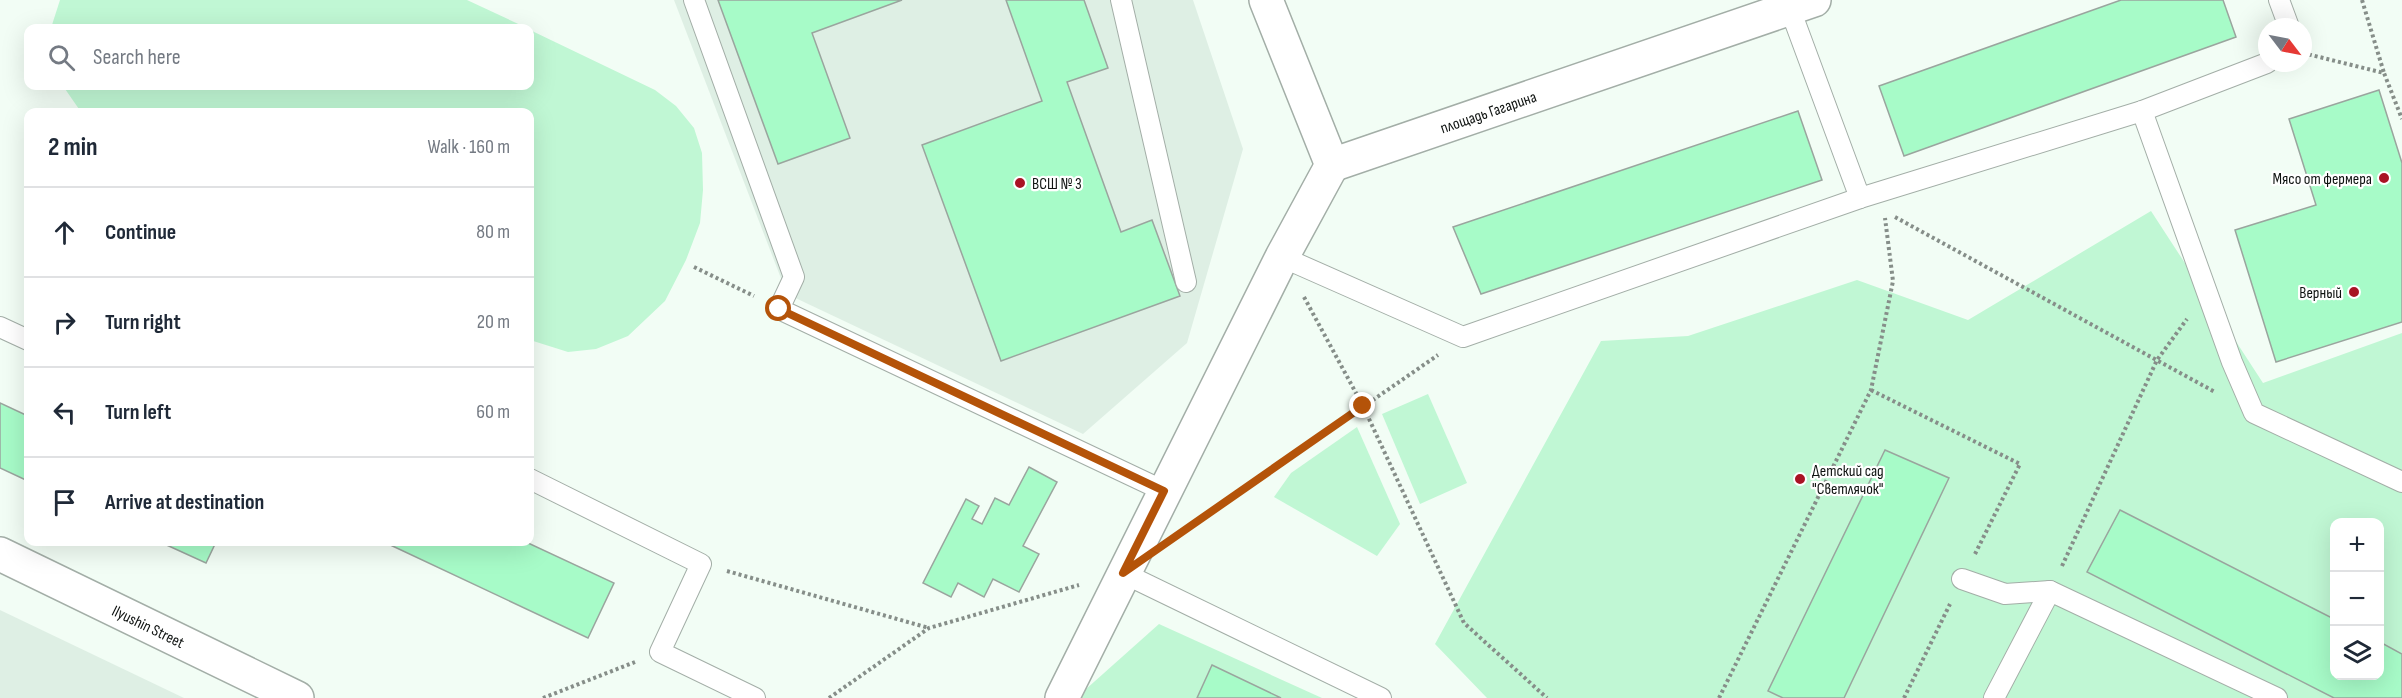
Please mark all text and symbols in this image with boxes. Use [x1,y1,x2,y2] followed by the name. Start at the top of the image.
[2258,18,2312,72] north arrow
[24,24,534,90] search box
[45,41,78,74] icon: search
[93,44,180,71] text: Search here
[1438,88,1539,138] street label: площадь Гагарина
[48,132,98,163] text: 2 min
[427,135,510,159] text: Walk · 160 m
[2273,170,2372,189] place label: Мясо от фермера
[2377,171,2391,185] marker: Мясо от фермера
[1032,175,1082,194] place label: ВСШ № 3
[1013,176,1027,190] marker: ВСШ № 3
[48,216,81,249] icon: ahead
[105,219,176,246] text: Continue
[476,220,510,244] text: 80 m
[2299,284,2342,303] place label: Верный
[2347,285,2361,299] marker: Верный
[765,295,791,321] route start
[48,306,81,339] icon: right
[105,309,181,336] text: Turn right
[477,310,510,334] text: 20 m
[1349,392,1375,418] route end
[48,396,81,429] icon: left
[105,399,171,426] text: Turn left
[476,400,510,424] text: 60 m
[1812,462,1884,499] place label: Детский сад "Светлячок"
[1793,472,1807,486] marker: Детский сад "Светлячок"
[48,486,81,519] icon: arrive
[105,489,264,516] text: Arrive at destination
[2330,518,2384,680] map controls
[2330,518,2384,572] button: +
[2330,572,2384,626] button: −
[109,602,187,653] street label: Ilyushin Street
[2330,626,2384,680] button: layers

